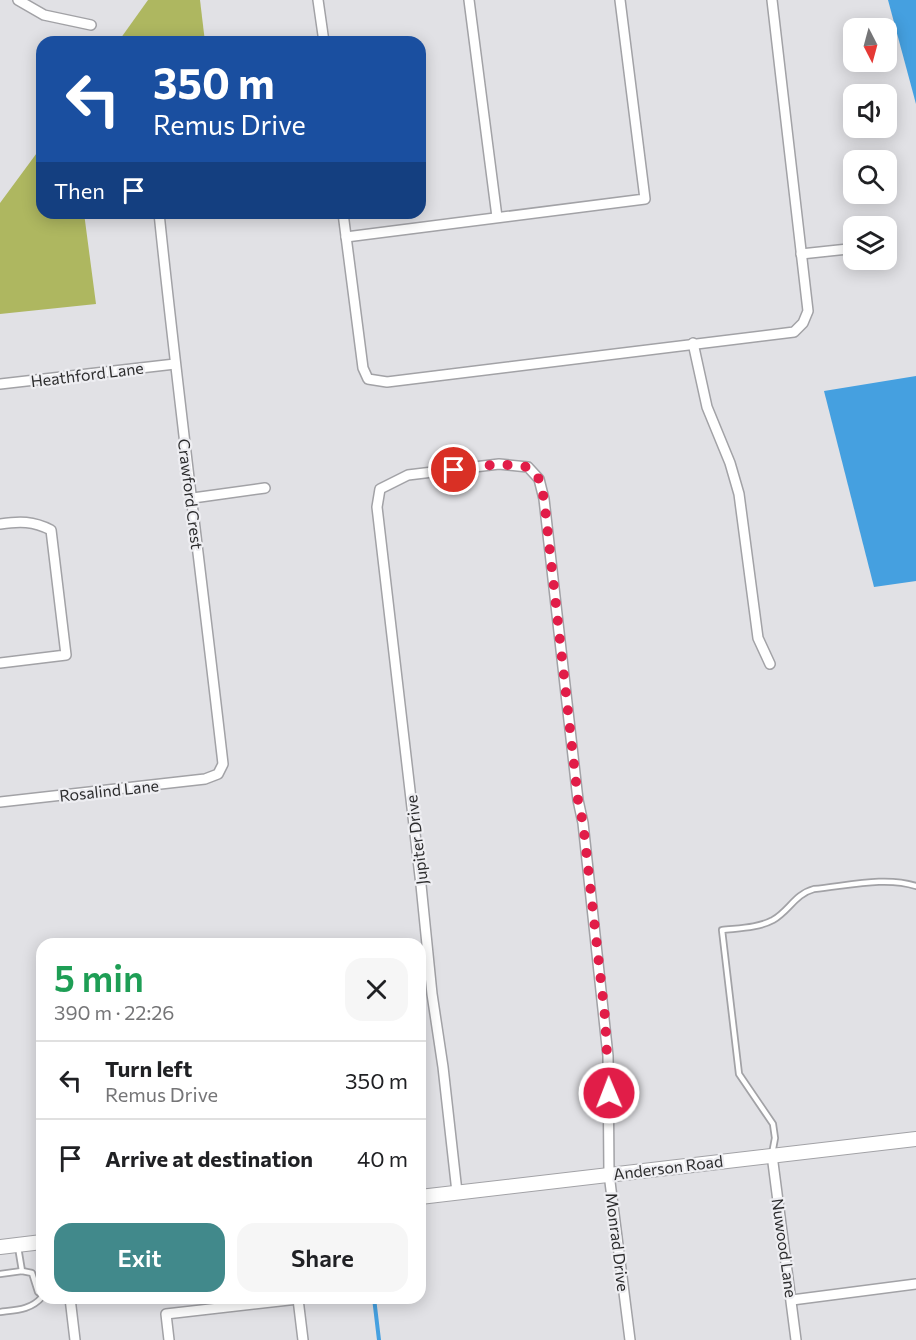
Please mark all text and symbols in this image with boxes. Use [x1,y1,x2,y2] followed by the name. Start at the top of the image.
[843,18,897,72] north arrow
[843,18,897,270] map controls
[153,56,275,108] text: 350 m
[54,60,132,138] icon: left
[843,84,897,138] button: sound
[153,108,306,141] text: Remus Drive
[843,150,897,204] button: search
[117,174,150,207] icon: arrive
[54,177,105,204] text: Then
[843,216,897,270] button: layers
[29,358,145,390] street label: Heathford Lane
[175,438,207,551] street label: Crawford Crest
[428,444,479,495] pin
[437,453,470,486] icon: arrive
[58,775,160,805] street label: Rosalind Lane
[401,794,431,886] street label: Jupiter Drive
[54,955,144,999] text: 5 min
[345,958,408,1021] button: close
[54,1000,174,1024] text: 390 m · 22:26
[105,1055,192,1082] text: Turn left
[577,1061,641,1125] position arrow
[54,1064,87,1097] icon: left
[345,1067,408,1094] text: 350 m
[105,1082,218,1106] text: Remus Drive
[54,1142,87,1175] icon: arrive
[105,1145,313,1172] text: Arrive at destination
[357,1145,408,1172] text: 40 m
[612,1151,724,1183] street label: Anderson Road
[603,1191,633,1293] street label: Monrad Drive
[769,1197,801,1299] street label: Nuwood Lane
[54,1223,225,1292] button: Exit
[237,1223,408,1292] button: Share

